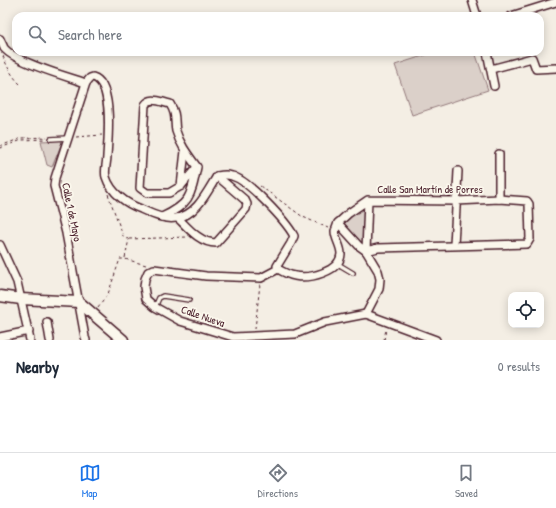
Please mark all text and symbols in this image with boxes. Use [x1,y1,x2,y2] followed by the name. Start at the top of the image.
[12,12,544,56] search box
[26,23,48,45] icon: search
[58,24,122,45] text: Search here
[59,181,85,243] street label: Calle 1 de Mayo
[377,182,483,196] street label: Calle San Martín de Porres
[508,292,544,328] map controls
[508,292,544,328] button: locate
[179,302,227,330] street label: Calle Nueva
[16,355,59,378] text: Nearby
[498,357,540,375] text: 0 results
[79,462,101,500] tab: Map
[258,462,298,500] tab: Directions
[455,462,477,500] tab: Saved

